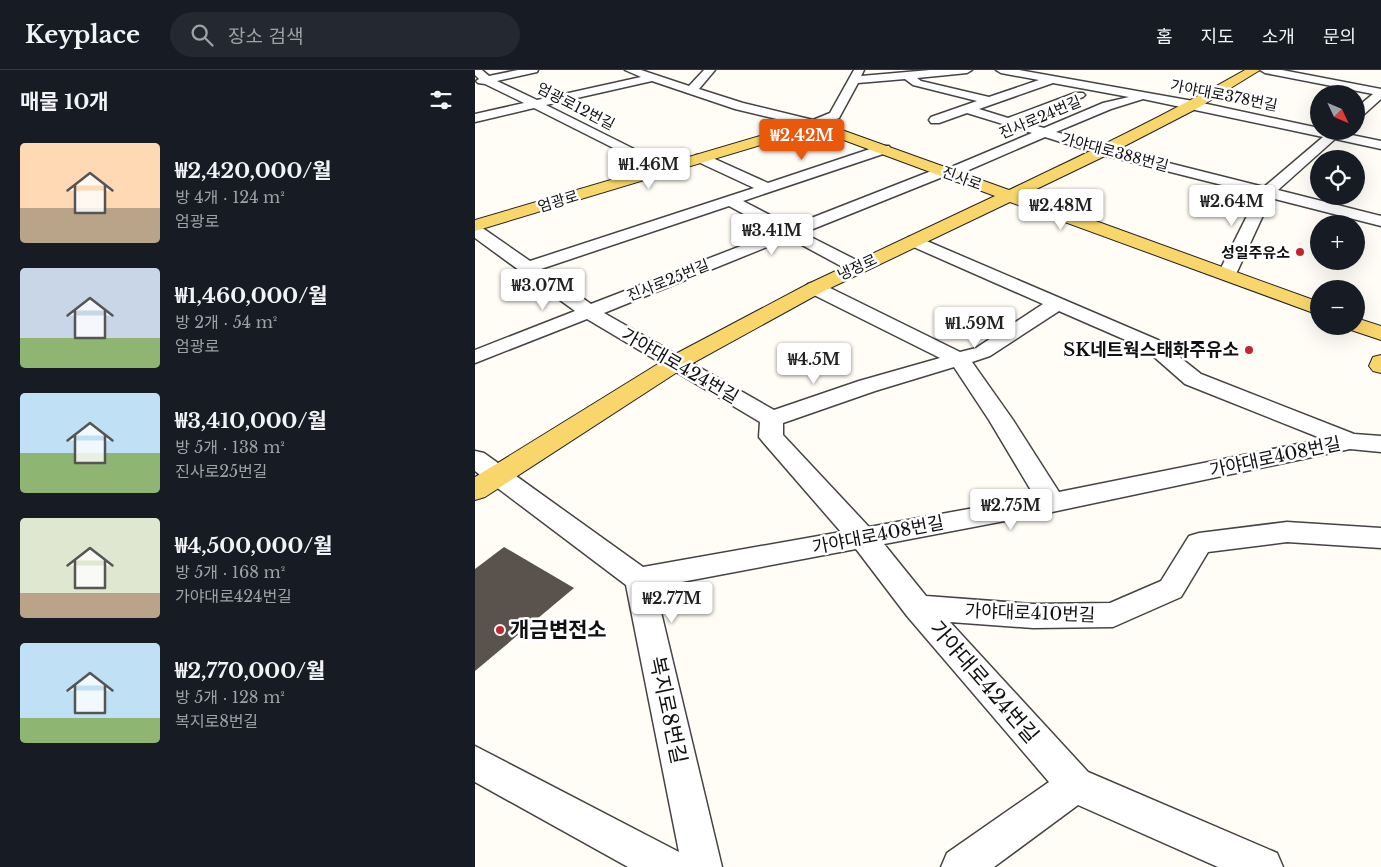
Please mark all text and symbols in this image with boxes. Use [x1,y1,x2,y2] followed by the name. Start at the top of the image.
[170,12,520,57] search box
[25,20,140,49] text: Keyplace
[188,21,216,49] icon: search
[228,25,303,48] text: 장소 검색
[1156,26,1173,48] text: 홈
[1201,26,1234,48] text: 지도
[1262,26,1295,48] text: 소개
[1323,26,1356,48] text: 문의
[1169,75,1279,115] street label: 가야대로378번길
[534,78,618,134] street label: 엄광로12번길
[1310,85,1365,140] north arrow
[1310,85,1365,335] map controls
[427,86,455,114] icon: filters
[20,89,109,115] text: 매물 10개
[996,91,1084,143] street label: 진사로24번길
[761,118,843,161] pin: ₩2.42M
[770,125,834,145] text: ₩2.42M
[1059,129,1171,175] street label: 가야대로388번길
[608,148,690,190] pin: ₩1.46M
[1310,150,1365,205] button: locate
[619,154,679,174] text: ₩1.46M
[175,158,332,184] text: ₩2,420,000/월
[939,162,985,194] street label: 진사로
[60,163,120,223] icon: home
[1191,184,1273,227] pin: ₩2.64M
[535,186,581,216] street label: 엄광로
[175,187,285,207] text: 방 4개 · 124 m²
[1020,189,1102,231] pin: ₩2.48M
[1200,191,1264,211] text: ₩2.64M
[1029,195,1093,215] text: ₩2.48M
[175,211,219,231] text: 엄광로
[731,214,813,256] pin: ₩3.41M
[1310,215,1365,270] button: +
[742,220,802,240] text: ₩3.41M
[1221,243,1290,262] place label: 성일주유소
[1294,246,1306,258] marker: 성일주유소
[834,250,880,284] street label: 냉정로
[624,255,712,305] street label: 진사로25번길
[502,268,584,311] pin: ₩3.07M
[512,275,574,295] text: ₩3.07M
[1310,280,1365,335] button: −
[175,283,328,309] text: ₩1,460,000/월
[60,288,120,348] icon: home
[934,306,1016,349] pin: ₩1.59M
[175,312,277,332] text: 방 2개 · 54 m²
[945,313,1005,333] text: ₩1.59M
[618,324,742,408] street label: 가야대로424번길
[175,336,219,356] text: 엄광로
[1063,339,1239,361] place label: SK네트웍스태화주유소
[779,342,849,385] pin: ₩4.5M
[1243,344,1255,356] marker: SK네트웍스태화주유소
[788,349,840,369] text: ₩4.5M
[175,408,327,434] text: ₩3,410,000/월
[60,413,120,473] icon: home
[1207,432,1343,482] street label: 가야대로408번길
[175,437,285,457] text: 방 5개 · 138 m²
[175,461,268,481] text: 진사로25번길
[970,488,1052,531] pin: ₩2.75M
[981,495,1041,515] text: ₩2.75M
[810,511,946,559] street label: 가야대로408번길
[175,533,333,559] text: ₩4,500,000/월
[60,538,120,598] icon: home
[175,562,285,582] text: 방 5개 · 168 m²
[631,582,713,624] pin: ₩2.77M
[175,586,292,606] text: 가야대로424번길
[643,588,701,608] text: ₩2.77M
[964,600,1096,626] street label: 가야대로410번길
[924,616,1044,748] street label: 가야대로424번길
[510,617,607,643] place label: 개금변전소
[494,624,506,636] marker: 개금변전소
[644,654,692,766] street label: 복지로8번길
[175,658,325,684] text: ₩2,770,000/월
[60,663,120,723] icon: home
[175,687,285,707] text: 방 5개 · 128 m²
[175,711,258,731] text: 복지로8번길

